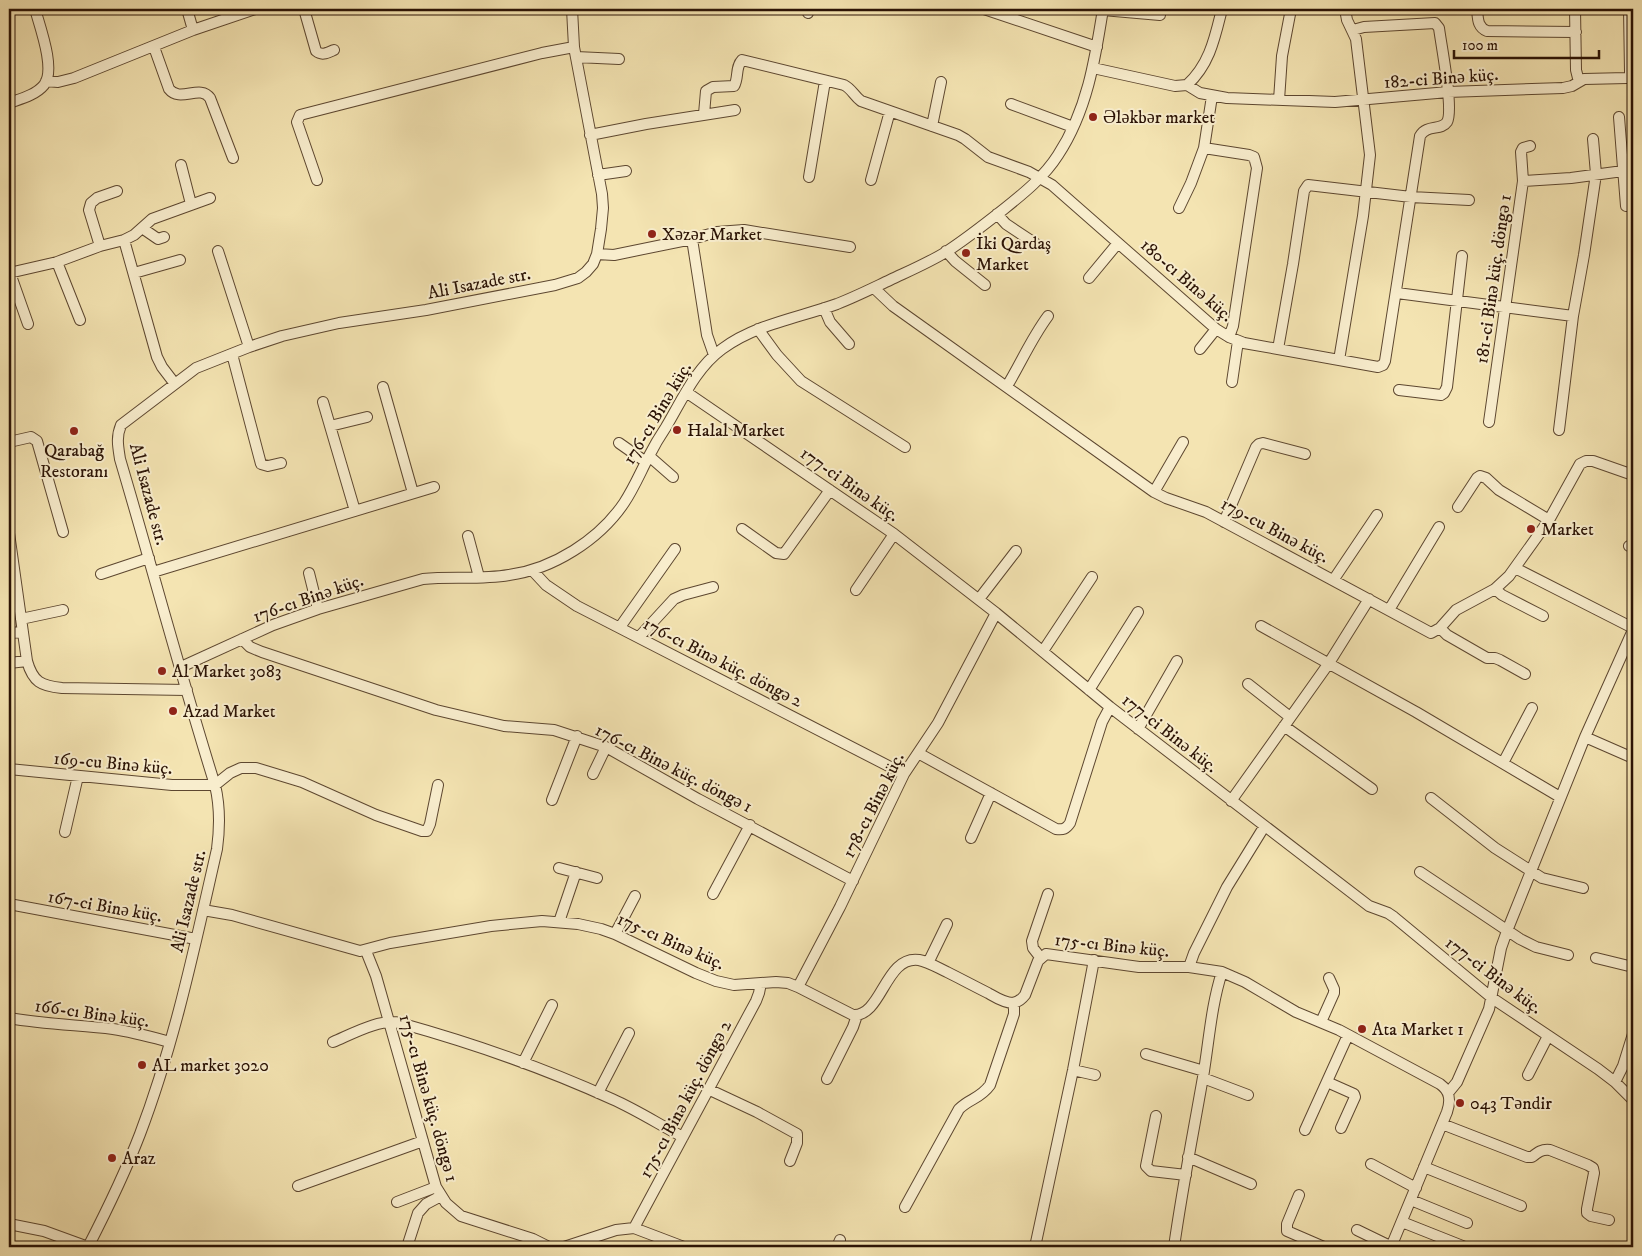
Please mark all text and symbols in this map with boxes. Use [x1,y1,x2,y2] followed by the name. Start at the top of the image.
[1454,28,1600,60] scale bar
[1462,36,1498,55] text: 100 m
[1383,64,1499,94] street label: 182-ci Binə küç.
[1103,107,1215,129] place label: Ələkbər market
[1087,111,1099,123] marker: Ələkbər market
[1471,193,1517,365] street label: 181-ci Binə küç. döngə 1
[662,224,762,246] place label: Xəzər Market
[646,228,658,240] marker: Xəzər Market
[976,232,1051,276] place label: İki Qardaş Market
[1136,235,1237,327] street label: 180-cı Binə küç.
[960,247,972,259] marker: İki Qardaş Market
[426,263,533,305] street label: Ali Isazade str.
[619,358,697,469] street label: 176-cı Binə küç.
[687,420,785,442] place label: Halal Market
[671,424,683,436] marker: Halal Market
[68,425,80,437] marker: Qarabağ Restoranı
[40,440,108,483] place label: Qarabağ Restoranı
[124,441,172,548] street label: Ali Isazade str.
[796,443,903,527] street label: 177-ci Binə küç.
[1217,493,1332,569] street label: 179-cu Binə küç.
[1541,519,1594,541] place label: Market
[1525,523,1537,535] marker: Market
[250,570,367,628] street label: 176-cı Binə küç.
[639,613,806,713] street label: 176-cı Binə küç. döngə 2
[172,661,281,683] place label: Al Market 3083
[156,665,168,677] marker: Al Market 3083
[1117,689,1222,778] street label: 177-ci Binə küç.
[183,701,276,723] place label: Azad Market
[167,705,179,717] marker: Azad Market
[591,720,756,818] street label: 176-cı Binə küç. döngə 1
[53,748,173,780] street label: 169-cu Binə küç.
[838,749,910,862] street label: 178-cı Binə küç.
[166,848,211,955] street label: Ali Isazade str.
[46,886,164,928] street label: 167-ci Binə küç.
[613,908,728,975] street label: 175-cı Binə küç.
[1053,929,1170,963] street label: 175-cı Binə küç.
[1441,932,1546,1019] street label: 177-ci Binə küç.
[33,995,151,1033] street label: 166-cı Binə küç.
[394,1012,463,1185] street label: 175-cı Binə küç. döngə 1
[635,1017,737,1182] street label: 175-cı Binə küç. döngə 2
[1372,1019,1464,1041] place label: Ata Market 1
[1356,1023,1368,1035] marker: Ata Market 1
[152,1055,269,1077] place label: AL market 3020
[136,1059,148,1071] marker: AL market 3020
[1470,1093,1552,1115] place label: 043 Təndir
[1454,1097,1466,1109] marker: 043 Təndir
[122,1148,156,1170] place label: Araz
[106,1152,118,1164] marker: Araz

